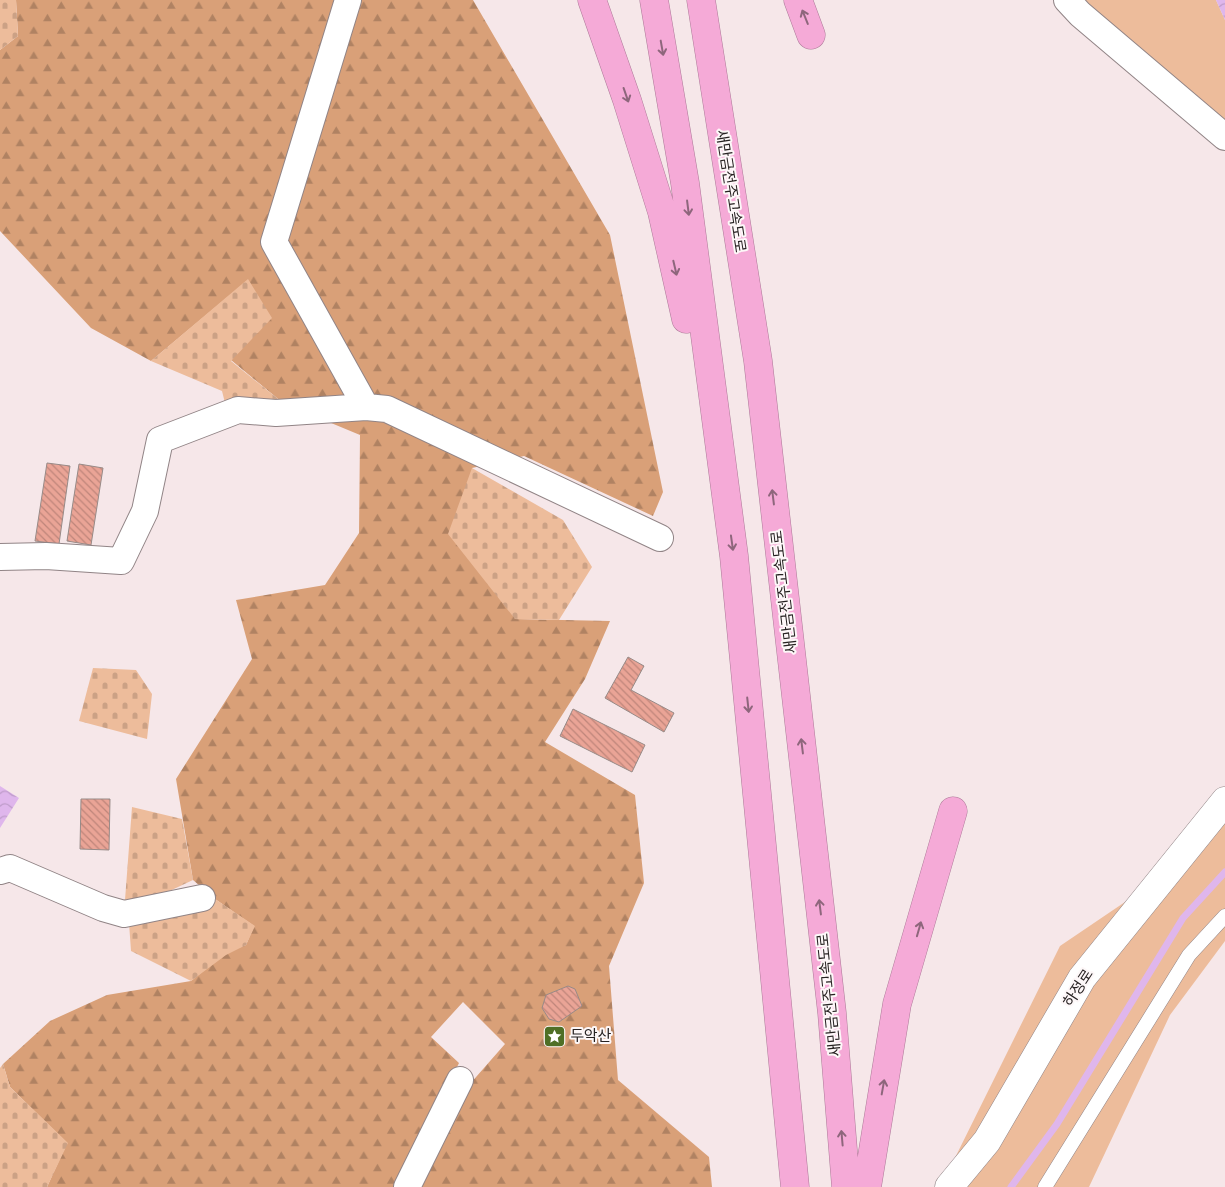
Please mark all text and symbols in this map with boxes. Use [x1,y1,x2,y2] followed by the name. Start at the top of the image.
[799,10,808,25] one-way arrow
[657,40,667,56] one-way arrow
[622,87,631,103] one-way arrow
[711,128,752,254] street label: 새만금전주고속도로
[683,200,693,216] one-way arrow
[671,260,680,276] one-way arrow
[768,489,778,505] one-way arrow
[766,529,801,655] street label: 새만금전주고속도로
[727,535,737,551] one-way arrow
[743,696,753,712] one-way arrow
[797,738,807,754] one-way arrow
[815,899,825,915] one-way arrow
[914,921,924,937] one-way arrow
[812,932,845,1058] street label: 새만금전주고속도로
[1057,965,1098,1011] street label: 하정로
[542,1024,566,1048] place icon: 두악산
[570,1025,612,1046] place label: 두악산
[878,1079,888,1095] one-way arrow
[838,1131,847,1147] one-way arrow

